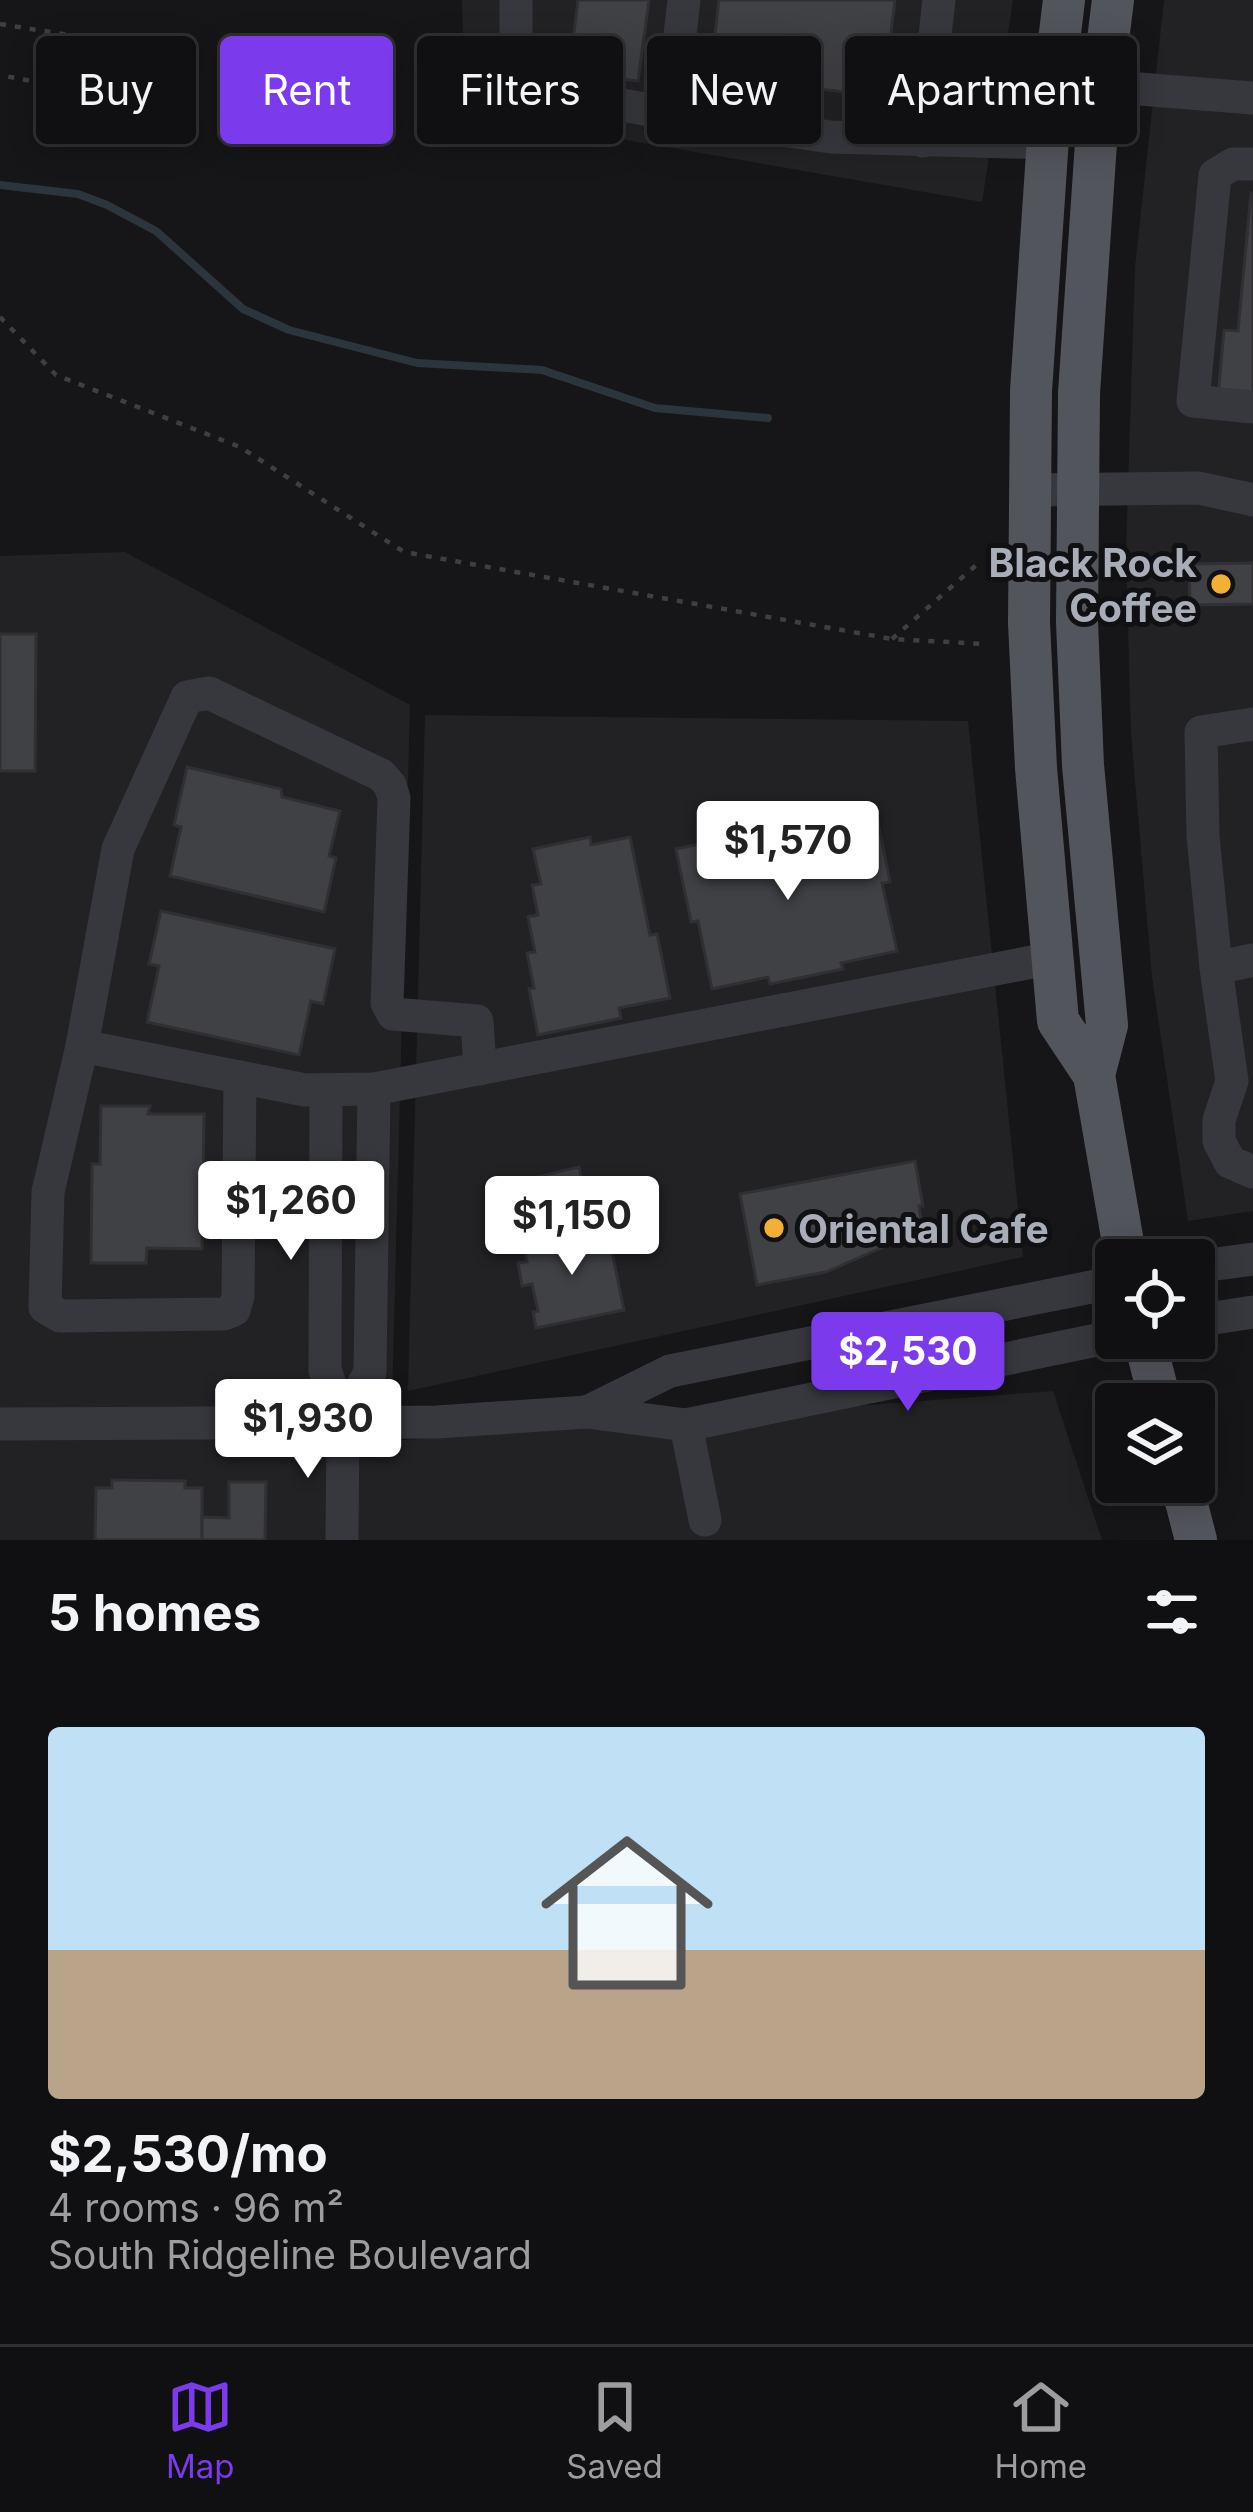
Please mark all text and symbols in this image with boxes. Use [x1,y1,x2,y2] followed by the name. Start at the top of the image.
[36,36,196,144] chip: Buy
[220,36,393,144] chip: Rent
[417,36,623,144] chip: Filters
[647,36,821,144] chip: New
[845,36,1137,144] chip: Apartment
[989,539,1197,631] place label: Black Rock Coffee
[1208,571,1234,597] marker: Black Rock Coffee
[690,801,886,903] pin: $1,570
[724,816,852,863] text: $1,570
[193,1161,389,1263] pin: $1,260
[225,1176,357,1223] text: $1,260
[474,1176,670,1278] pin: $1,150
[512,1191,632,1238] text: $1,150
[798,1205,1049,1252] place label: Oriental Cafe
[761,1215,787,1241] marker: Oriental Cafe
[1095,1239,1215,1503] map controls
[1095,1239,1215,1359] button: locate
[810,1312,1006,1414] pin: $2,530
[838,1327,978,1374] text: $2,530
[210,1379,406,1481] pin: $1,930
[1095,1383,1215,1503] button: layers
[242,1394,374,1441] text: $1,930
[1139,1579,1205,1645] icon: filters
[48,1582,261,1643] text: 5 homes
[519,1805,735,2021] icon: home
[48,2123,328,2184] text: $2,530/mo
[48,2184,344,2231] text: 4 rooms · 96 m²
[48,2231,532,2278] text: South Ridgeline Boulevard
[166,2374,234,2486] tab: Map
[566,2374,663,2486] tab: Saved
[995,2374,1087,2486] tab: Home

